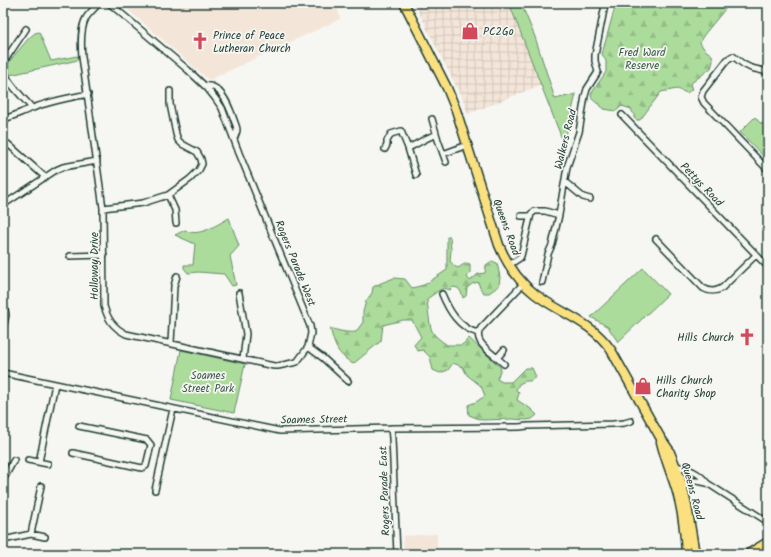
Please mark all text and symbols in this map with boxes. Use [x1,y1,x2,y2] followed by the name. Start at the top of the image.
[460,21,480,41] shop icon: PC2Go
[483,23,514,41] place label: PC2Go
[213,27,291,58] place label: Prince of Peace Lutheran Church
[190,31,210,51] church icon: Prince of Peace Lutheran Church
[618,44,666,75] park label: Fred Ward Reserve
[550,107,582,171] street label: Walkers Road
[675,158,727,211] street label: Pettys Road
[487,196,525,259] street label: Queens Road
[270,218,321,310] street label: Rogers Parade West
[86,232,104,300] street label: Holloway Drive
[737,327,757,347] church icon: Hills Church
[677,329,734,347] place label: Hills Church
[182,367,235,398] park label: Soames Street Park
[656,372,716,403] place label: Hills Church Charity Shop
[633,376,653,396] shop icon: Hills Church Charity Shop
[281,410,348,430] street label: Soames Street
[374,445,396,536] street label: Rogers Parade East
[676,460,709,523] street label: Queens Road

